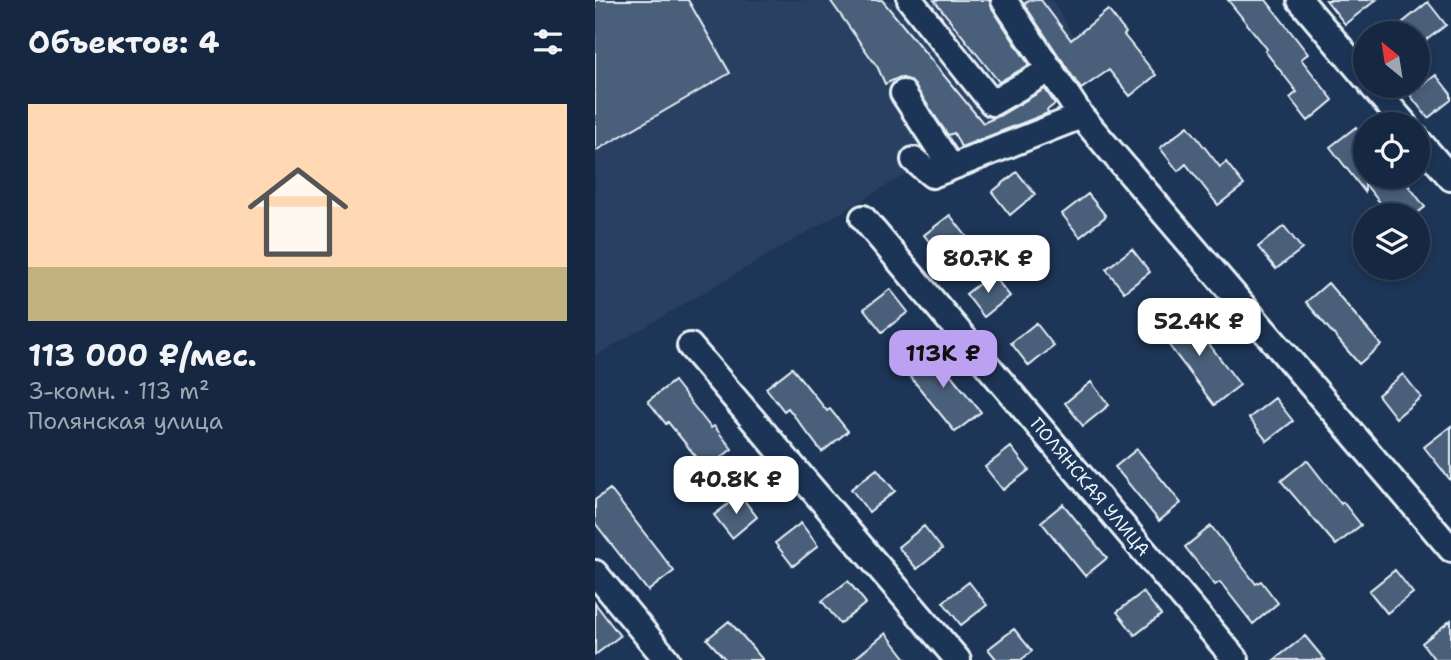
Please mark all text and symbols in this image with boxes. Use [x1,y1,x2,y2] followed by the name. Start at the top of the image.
[1353,21,1430,98] north arrow
[1353,21,1430,280] map controls
[28,22,220,63] text: Объектов: 4
[529,23,567,61] icon: filters
[1353,112,1430,189] button: locate
[235,149,361,275] icon: home
[1353,203,1430,280] button: layers
[923,236,1053,295] pin: 80.7K ₽
[943,243,1033,273] text: 80.7K ₽
[1134,298,1264,358] pin: 52.4K ₽
[1154,306,1244,336] text: 52.4K ₽
[886,330,1000,390] pin: 113K ₽
[28,335,257,376] text: 113 000 ₽/мес.
[905,338,981,368] text: 113K ₽
[28,376,210,406] text: 3-комн. · 113 m²
[28,406,223,436] text: Полянская улица
[1025,413,1155,561] street label: ПОЛЯНСКАЯ УЛИЦА
[671,456,801,516] pin: 40.8K ₽
[690,464,782,494] text: 40.8K ₽

